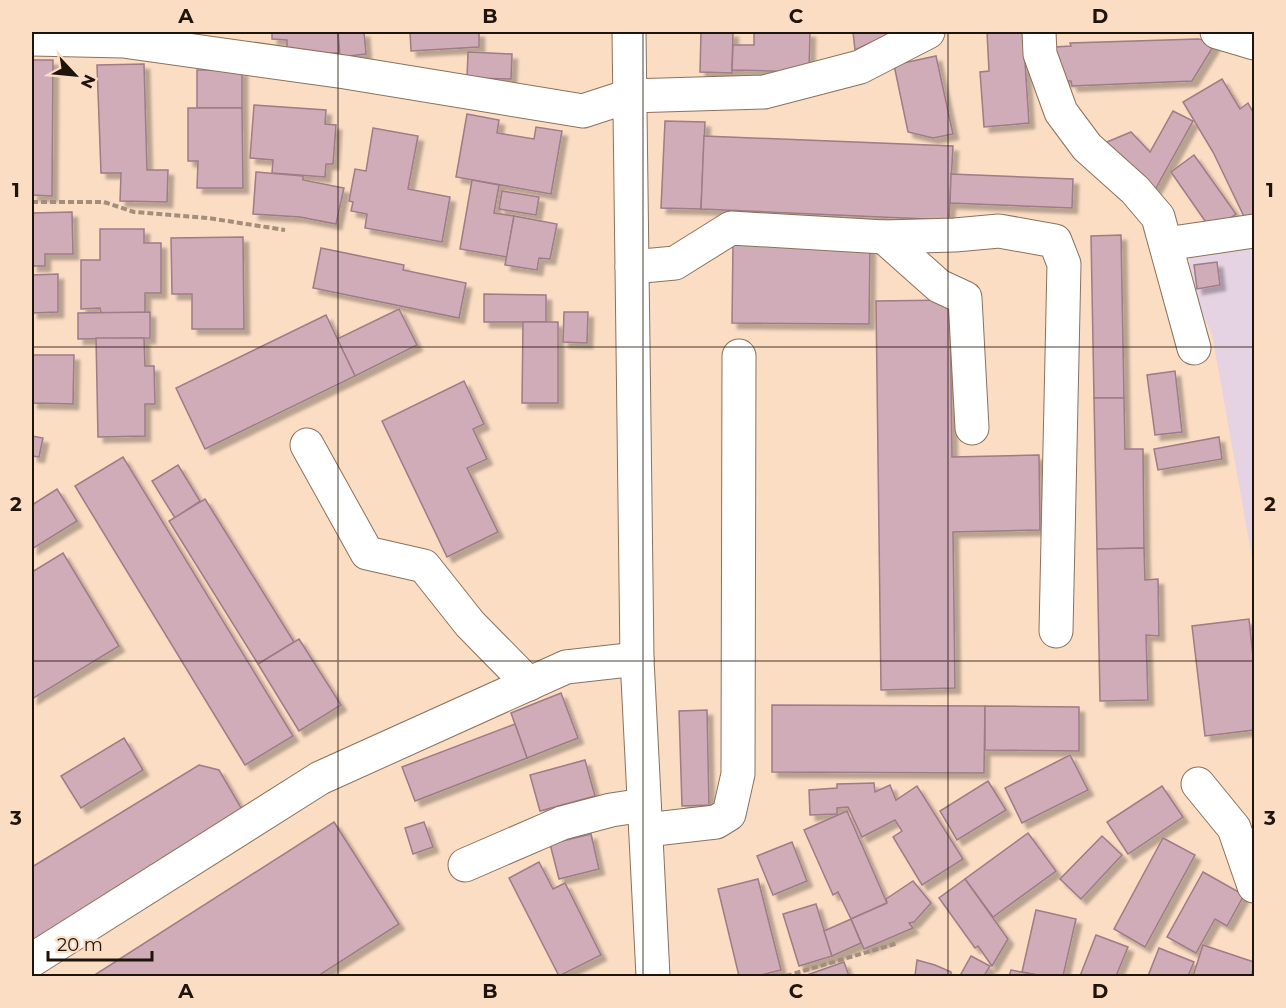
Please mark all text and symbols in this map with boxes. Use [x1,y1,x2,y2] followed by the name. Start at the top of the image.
[177,4,194,28] text: A
[482,4,498,28] text: B
[789,4,804,28] text: C
[1092,4,1108,28] text: D
[45,45,105,105] north arrow
[77,71,99,91] text: N
[12,178,20,202] text: 1
[1266,178,1274,202] text: 1
[10,492,22,516] text: 2
[1264,492,1276,516] text: 2
[9,806,22,830] text: 3
[1263,806,1276,830] text: 3
[48,924,152,962] scale bar
[57,934,103,956] text: 20 m
[177,979,194,1003] text: A
[482,979,498,1003] text: B
[789,979,804,1003] text: C
[1092,979,1108,1003] text: D

